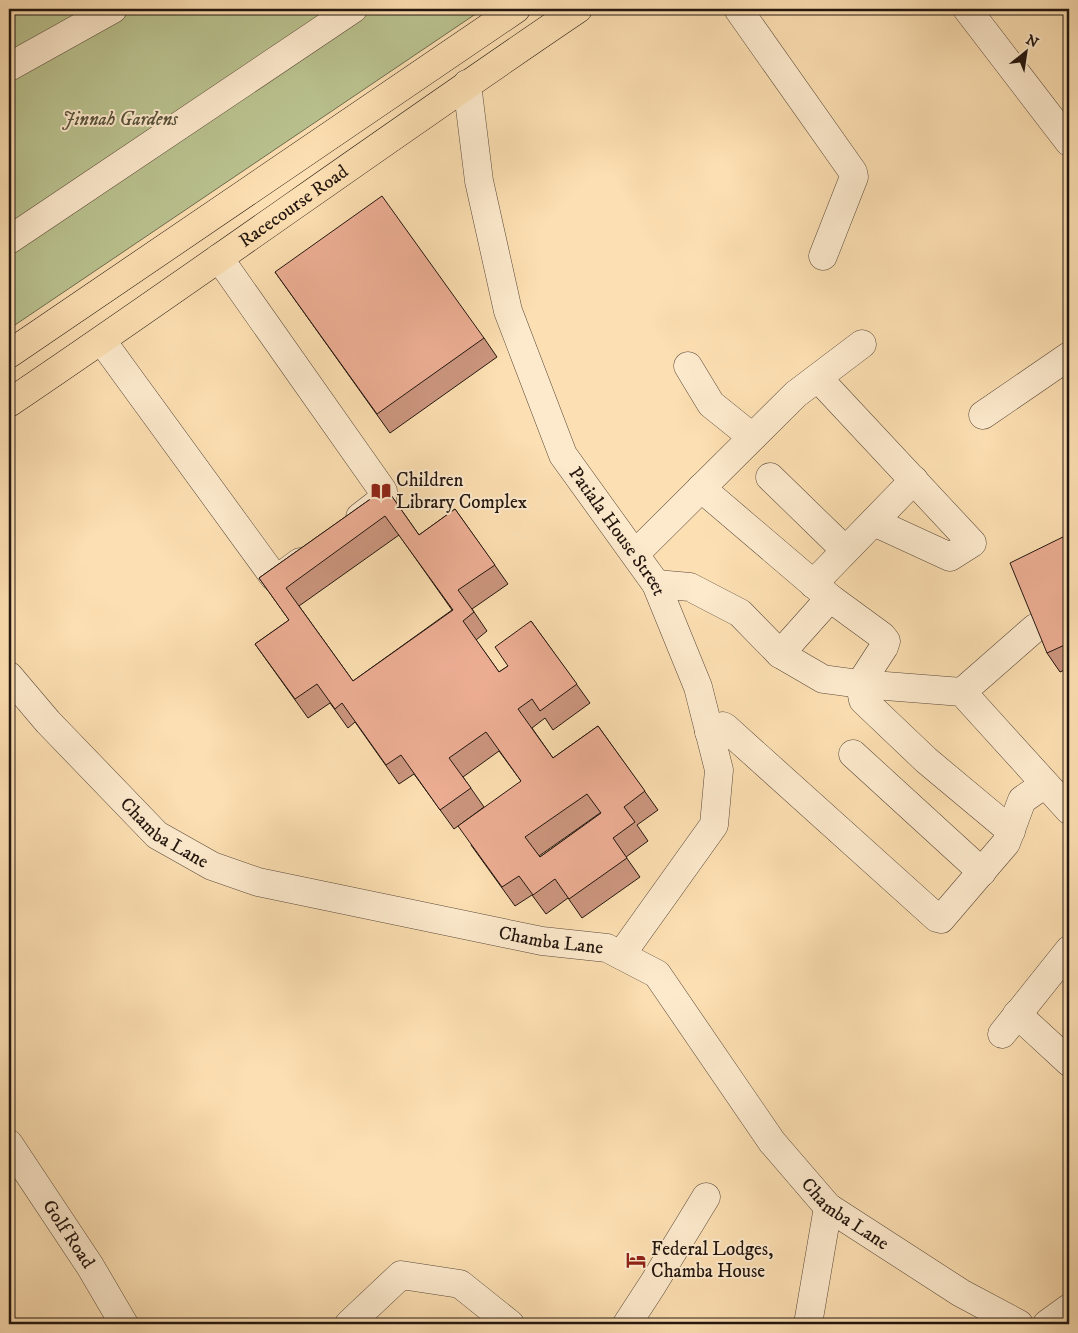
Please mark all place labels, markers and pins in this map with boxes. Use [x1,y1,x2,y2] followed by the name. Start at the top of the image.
[396,469,528,514] place label: Children Library Complex
[370,480,392,502] library icon: Children Library Complex
[651,1238,773,1283] place label: Federal Lodges, Chamba House
[625,1249,647,1271] hotel icon: Federal Lodges, Chamba House

